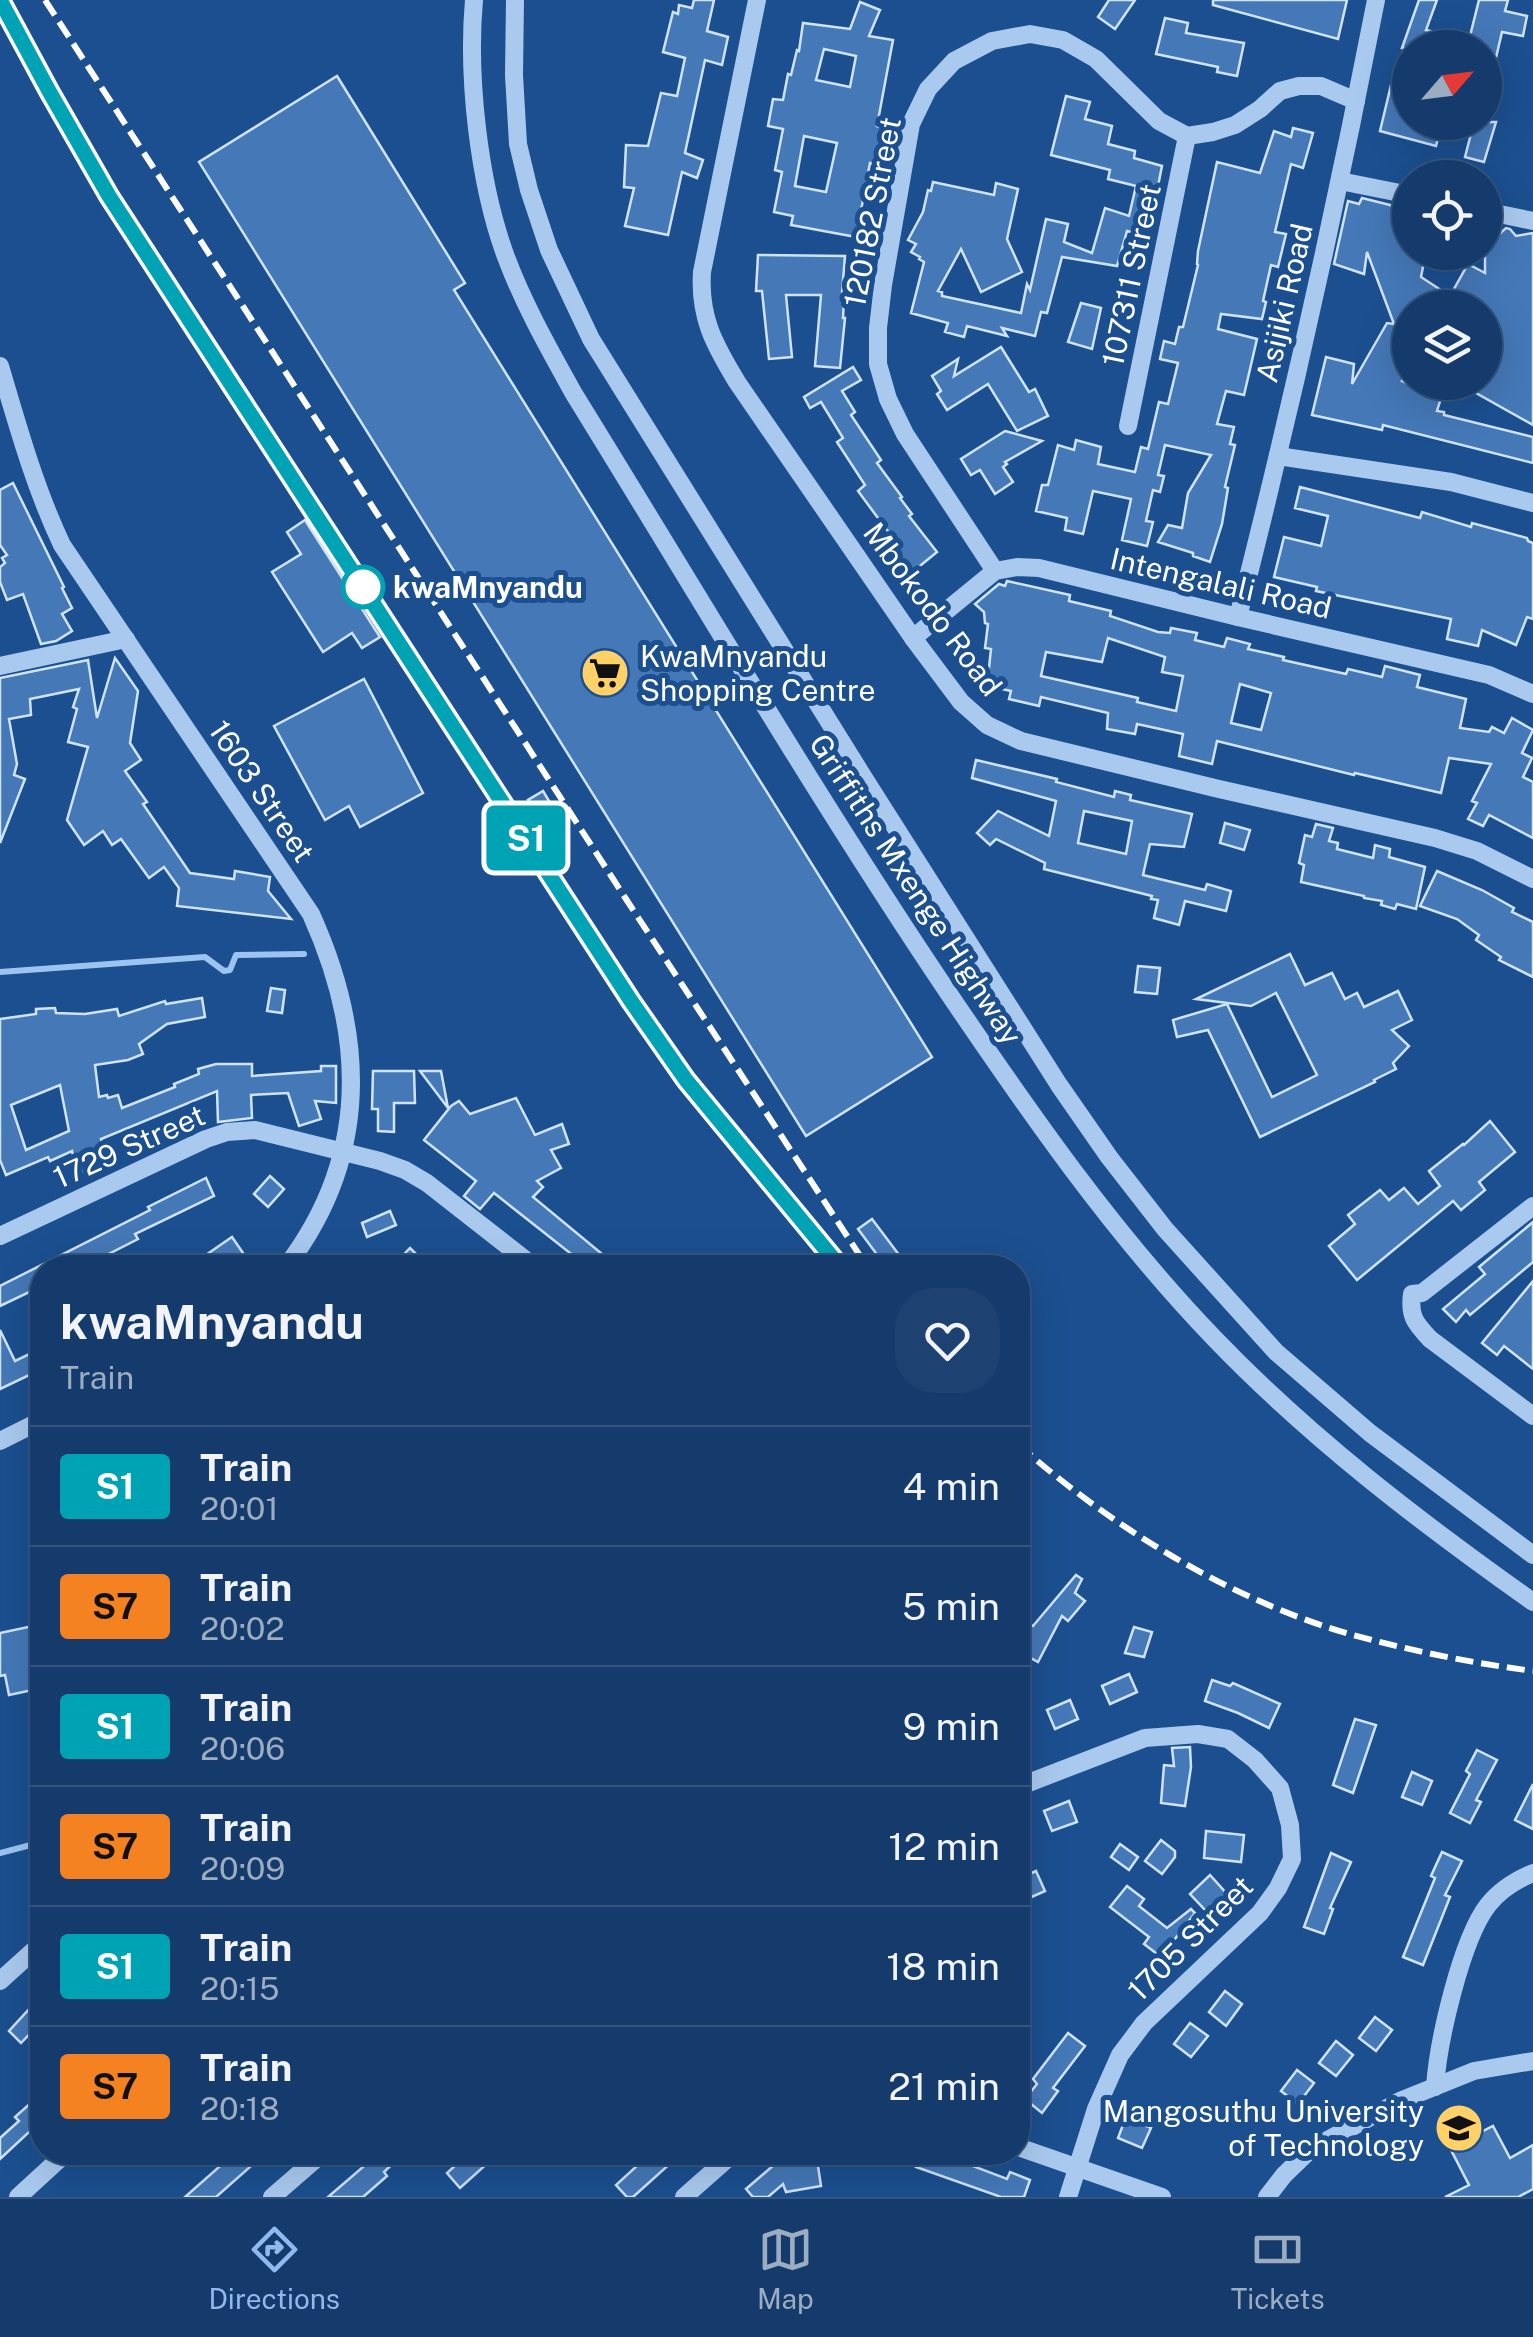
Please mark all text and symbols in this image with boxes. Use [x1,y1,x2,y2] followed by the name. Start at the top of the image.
[1392,30,1502,140] north arrow
[1392,30,1502,400] map controls
[836,114,908,310] street label: 120182 Street
[1392,160,1502,270] button: locate
[1094,180,1168,370] street label: 107311 Street
[1248,220,1320,386] street label: Asijiki Road
[1392,290,1502,400] button: layers
[856,515,1010,703] street label: Mbokodo Road
[1107,540,1335,626] street label: Intengalali Road
[342,566,384,608] marker: kwaMnyandu
[393,569,583,605] place label: kwaMnyandu
[640,638,875,708] place label: KwaMnyandu Shopping Centre
[579,647,631,699] supermarket icon: KwaMnyandu Shopping Centre
[202,714,322,868] street label: 1603 Street
[802,727,1030,1051] street label: Griffiths Mxenge Highway
[481,806,571,870] line badge: S1
[506,818,546,859] text: S1
[48,1097,210,1195] street label: 1729 Street
[895,1288,1000,1393] button: heart
[60,1293,364,1350] text: kwaMnyandu
[60,1359,134,1396] text: Train
[200,1445,292,1490] text: Train
[902,1464,1000,1509] text: 4 min
[95,1466,135,1507] text: S1
[200,1490,278,1527] text: 20:01
[200,1565,292,1610] text: Train
[902,1584,1000,1629] text: 5 min
[92,1586,138,1627] text: S7
[200,1610,285,1647] text: 20:02
[200,1685,292,1730] text: Train
[903,1704,1000,1749] text: 9 min
[95,1706,135,1747] text: S1
[200,1730,285,1767] text: 20:06
[200,1805,292,1850] text: Train
[888,1824,1000,1869] text: 12 min
[92,1826,138,1867] text: S7
[200,1850,285,1887] text: 20:09
[1120,1868,1260,2008] street label: 1705 Street
[200,1925,292,1970] text: Train
[886,1944,1000,1989] text: 18 min
[95,1946,135,1987] text: S1
[200,1970,279,2007] text: 20:15
[200,2045,292,2090] text: Train
[888,2064,1000,2109] text: 21 min
[92,2066,138,2107] text: S7
[200,2090,280,2127] text: 20:18
[1103,2093,1424,2163] place label: Mangosuthu University of Technology
[1433,2102,1485,2154] school or university icon: Mangosuthu University of Technology
[208,2222,340,2315] tab: Directions
[757,2222,814,2315] tab: Map
[1231,2222,1325,2315] tab: Tickets

